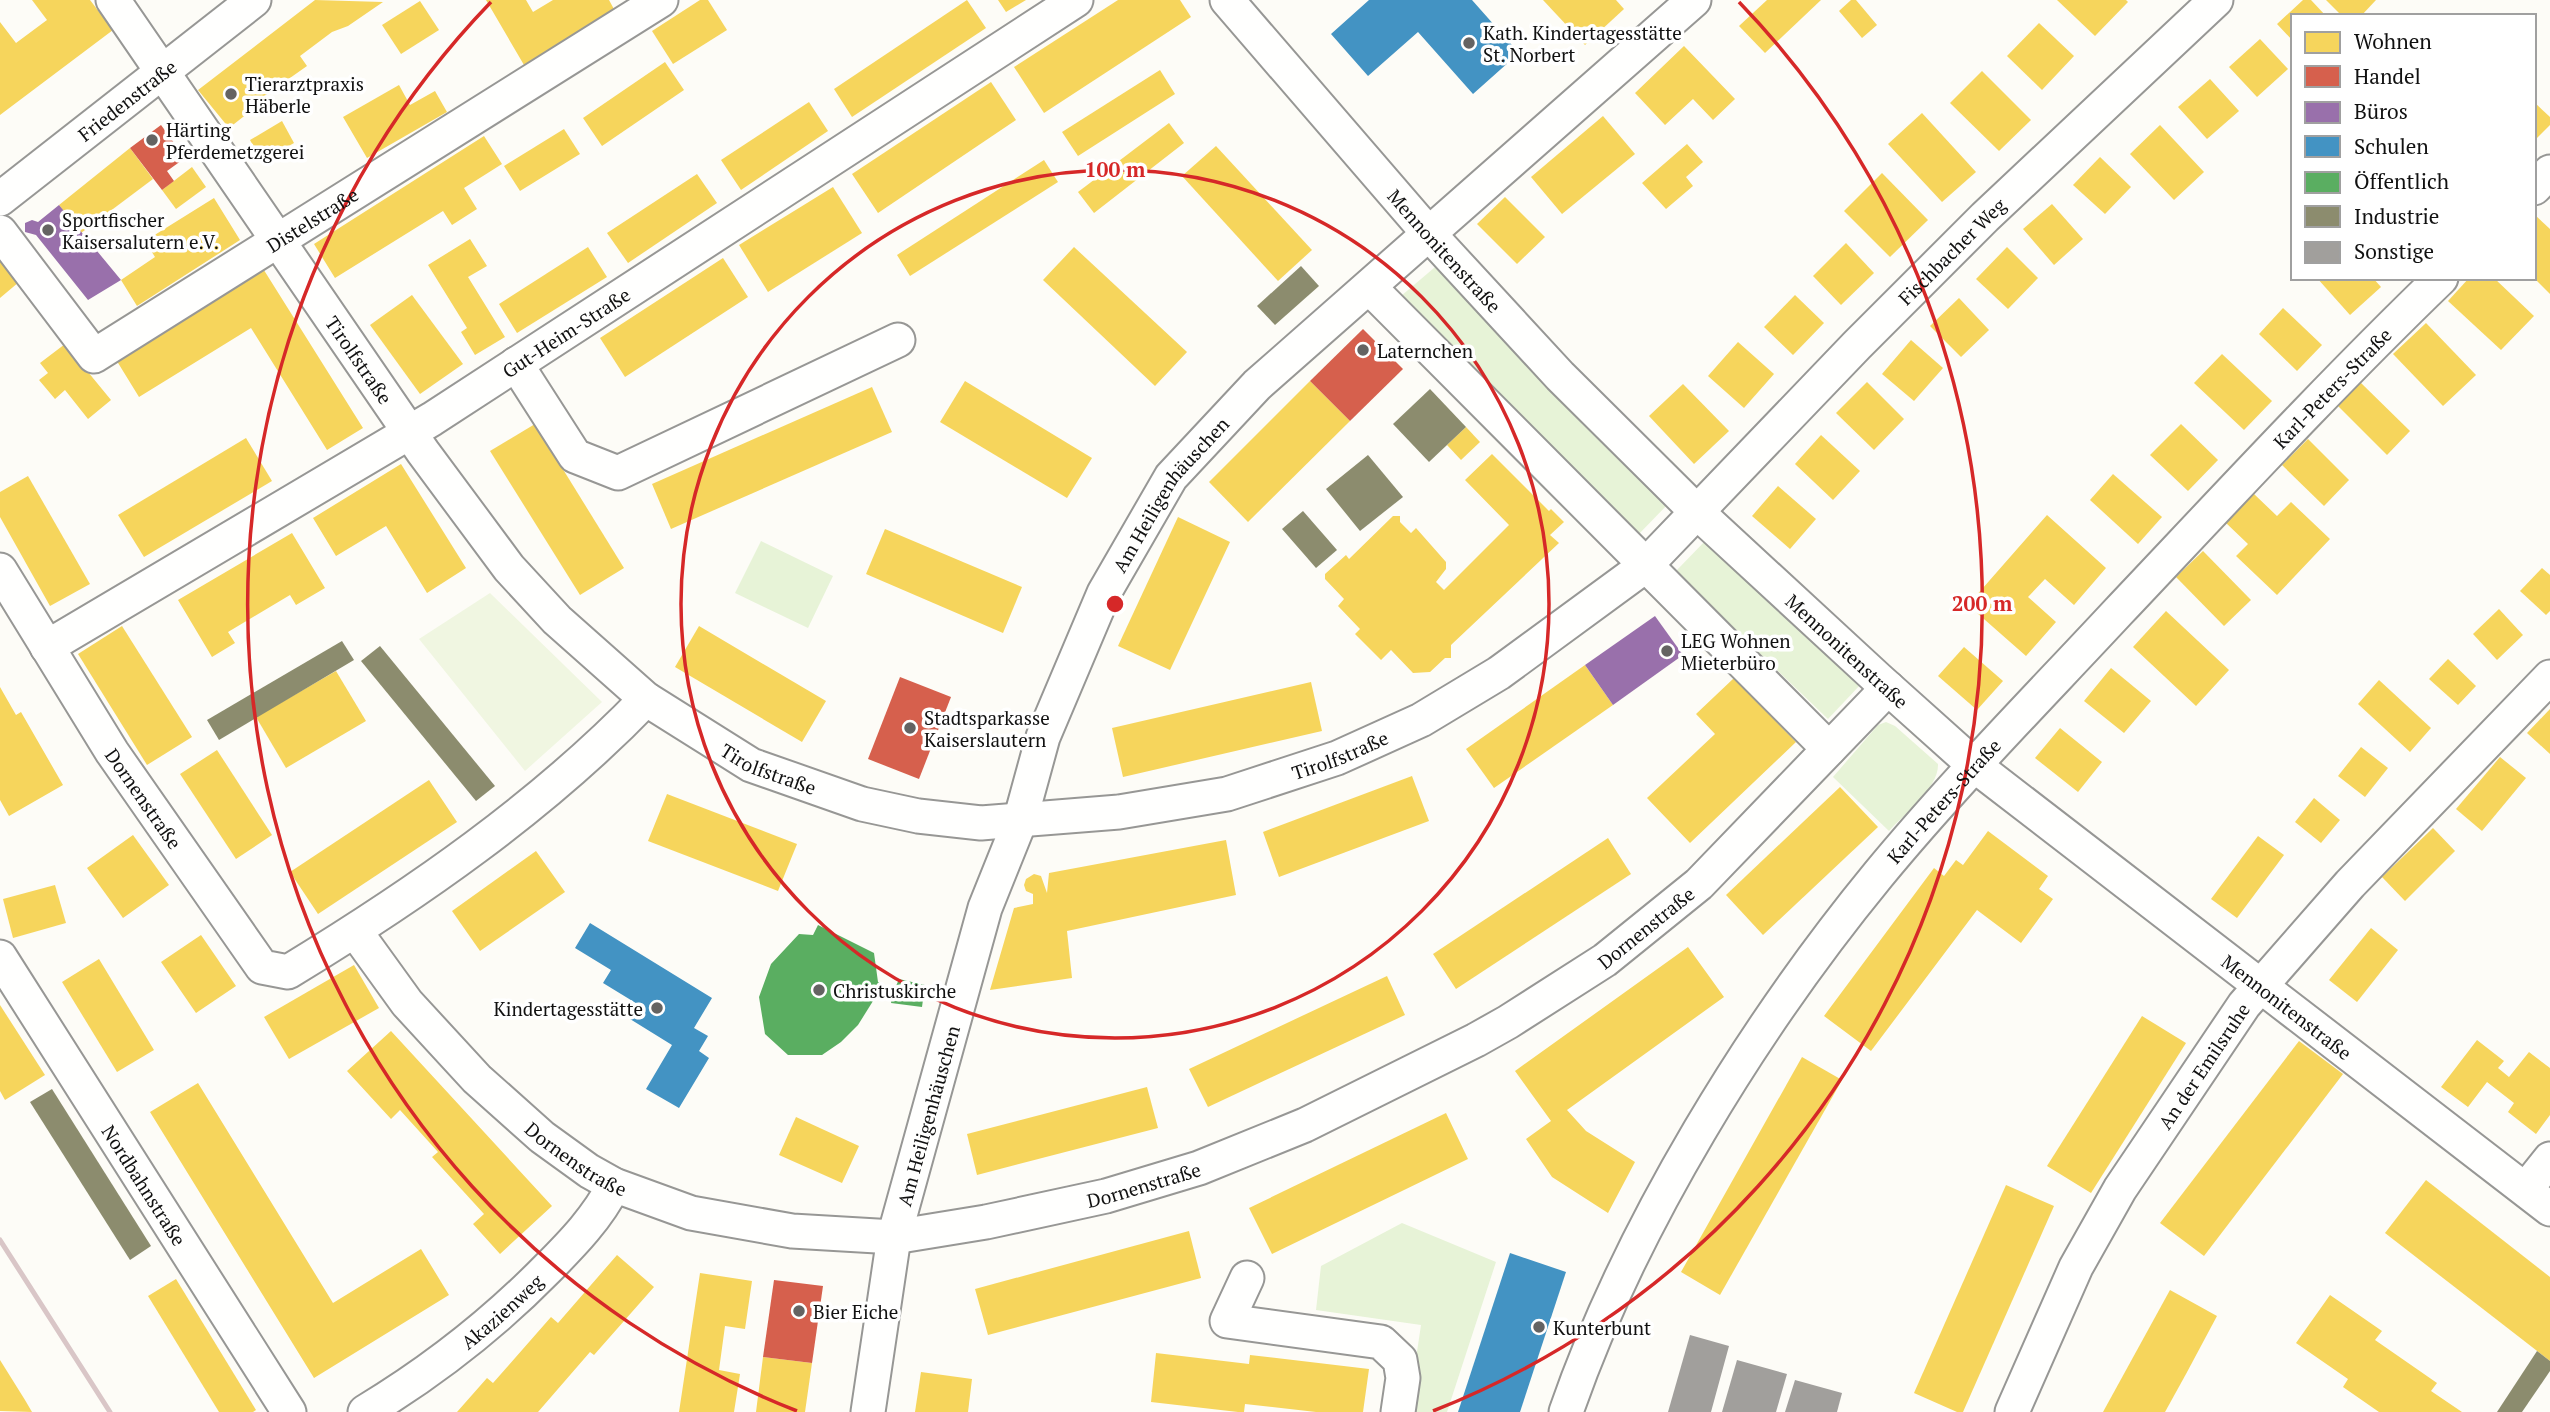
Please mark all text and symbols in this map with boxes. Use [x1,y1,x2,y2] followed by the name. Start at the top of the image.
[2291,14,2536,280] legend
[1483,20,1682,67] place label: Kath. Kindertagesstätte St. Norbert
[2354,27,2432,55] text: Wohnen
[1461,35,1477,51] marker: Kath. Kindertagesstätte St. Norbert
[72,53,181,146] street label: Friedenstraße
[2354,62,2421,90] text: Handel
[245,71,364,118] place label: Tierarztpraxis Häberle
[223,86,239,102] marker: Tierarztpraxis Häberle
[2354,97,2408,125] text: Büros
[166,117,305,164] place label: Härting Pferdemetzgerei
[144,132,160,148] marker: Härting Pferdemetzgerei
[2354,132,2429,160] text: Schulen
[1085,155,1146,183] text: 100 m
[2354,167,2449,195] text: Öffentlich
[261,181,363,257] street label: Distelstraße
[1383,183,1507,317] street label: Mennonitenstraße
[1892,191,2011,310] street label: Fischbacher Weg
[2354,202,2439,230] text: Industrie
[62,207,219,254] place label: Sportfischer Kaisersalutern e.V.
[40,222,56,238] marker: Sportfischer Kaisersalutern e.V.
[2354,237,2434,265] text: Sonstige
[497,281,635,383] street label: Gut-Heim-Straße
[321,311,399,408] street label: Tirolfstraße
[2267,322,2396,453] street label: Karl-Peters-Straße
[1377,338,1473,363] place label: Laternchen
[1355,342,1371,358] marker: Laternchen
[1106,411,1234,576] street label: Am Heiligenhäuschen
[1781,588,1914,713] street label: Mennonitenstraße
[1952,589,2013,617] text: 200 m
[1103,592,1127,616] centre of rings
[1681,628,1790,675] place label: LEG Wohnen Mieterbüro
[1659,643,1675,659] marker: LEG Wohnen Mieterbüro
[924,705,1050,752] place label: Stadtsparkasse Kaiserslautern
[902,720,918,736] marker: Stadtsparkasse Kaiserslautern
[1288,724,1392,784] street label: Tirolfstraße
[1881,733,2006,868] street label: Karl-Peters-Straße
[716,737,820,799] street label: Tirolfstraße
[100,743,188,853] street label: Dornenstraße
[1592,881,1699,974] street label: Dornenstraße
[2217,948,2357,1065] street label: Mennonitenstraße
[833,978,956,1003] place label: Christuskirche
[811,982,827,998] marker: Christuskirche
[493,996,643,1021] place label: Kindertagesstätte
[2152,998,2255,1133] street label: An der Emilsruhe
[649,1000,665,1016] marker: Kindertagesstätte
[891,1022,964,1209] street label: Am Heiligenhäuschen
[520,1116,630,1201] street label: Dornenstraße
[97,1120,192,1250] street label: Nordbahnstraße
[1085,1156,1203,1212] street label: Dornenstraße
[455,1267,548,1354] street label: Akazienweg
[813,1299,898,1324] place label: Bier Eiche
[791,1303,807,1319] marker: Bier Eiche
[1553,1315,1651,1340] place label: Kunterbunt
[1531,1319,1547,1335] marker: Kunterbunt

